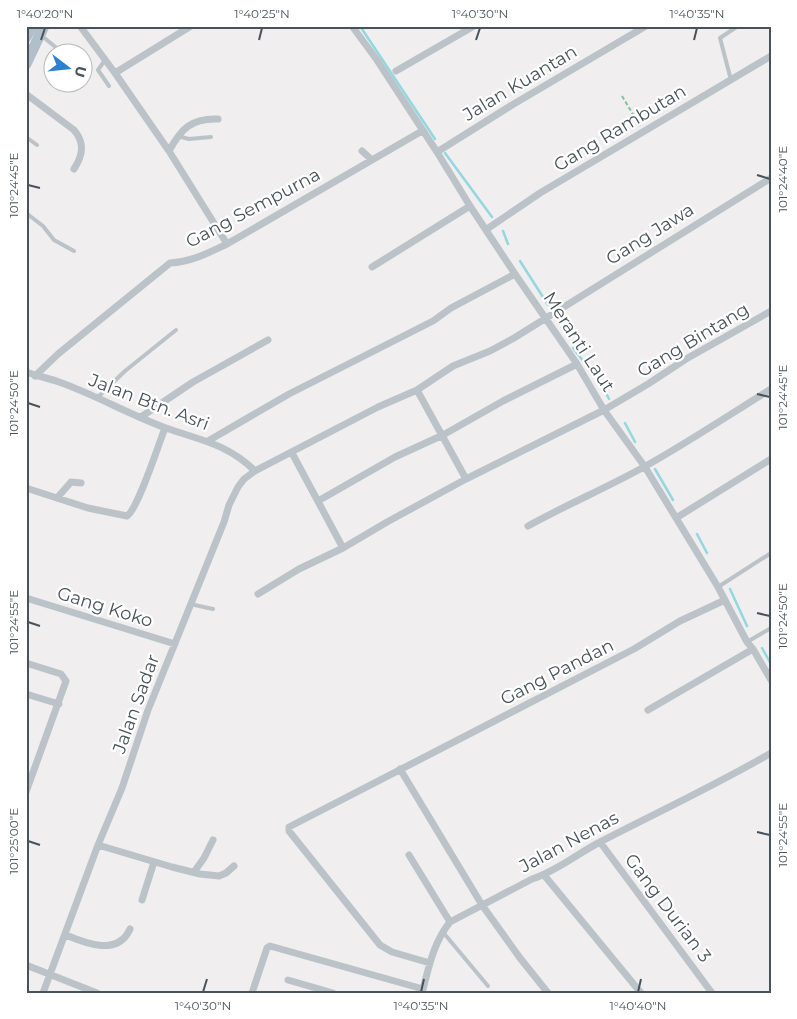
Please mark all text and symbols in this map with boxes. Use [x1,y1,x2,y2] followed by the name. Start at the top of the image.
[17,6,73,21] text: 1°40'20"N
[234,6,290,21] text: 1°40'25"N
[452,6,508,21] text: 1°40'30"N
[669,6,725,21] text: 1°40'35"N
[458,40,581,126] street label: Jalan Kuantan
[42,42,92,92] north arrow
[70,64,91,79] text: U
[550,80,690,176] street label: Gang Rambutan
[775,146,790,212] text: 101°24'40"E
[6,152,21,218] text: 101°24'45"E
[182,163,324,253] street label: Gang Sempurna
[602,198,698,270] street label: Gang Jawa
[539,288,619,396] street label: Meranti Laut
[633,298,753,382] street label: Gang Bintang
[775,364,790,430] text: 101°24'45"E
[85,369,212,435] street label: Jalan Btn. Asri
[6,370,21,436] text: 101°24'50"E
[54,582,156,632] street label: Gang Koko
[775,583,790,649] text: 101°24'50"E
[6,590,21,654] text: 101°24'55"E
[497,634,617,710] street label: Gang Pandan
[108,652,164,757] street label: Jalan Sadar
[775,803,790,867] text: 101°24'55"E
[515,807,623,878] street label: Jalan Nenas
[6,808,21,874] text: 101°25'00"E
[620,849,716,967] street label: Gang Durian 3
[175,998,231,1013] text: 1°40'30"N
[393,998,449,1013] text: 1°40'35"N
[610,998,667,1013] text: 1°40'40"N

